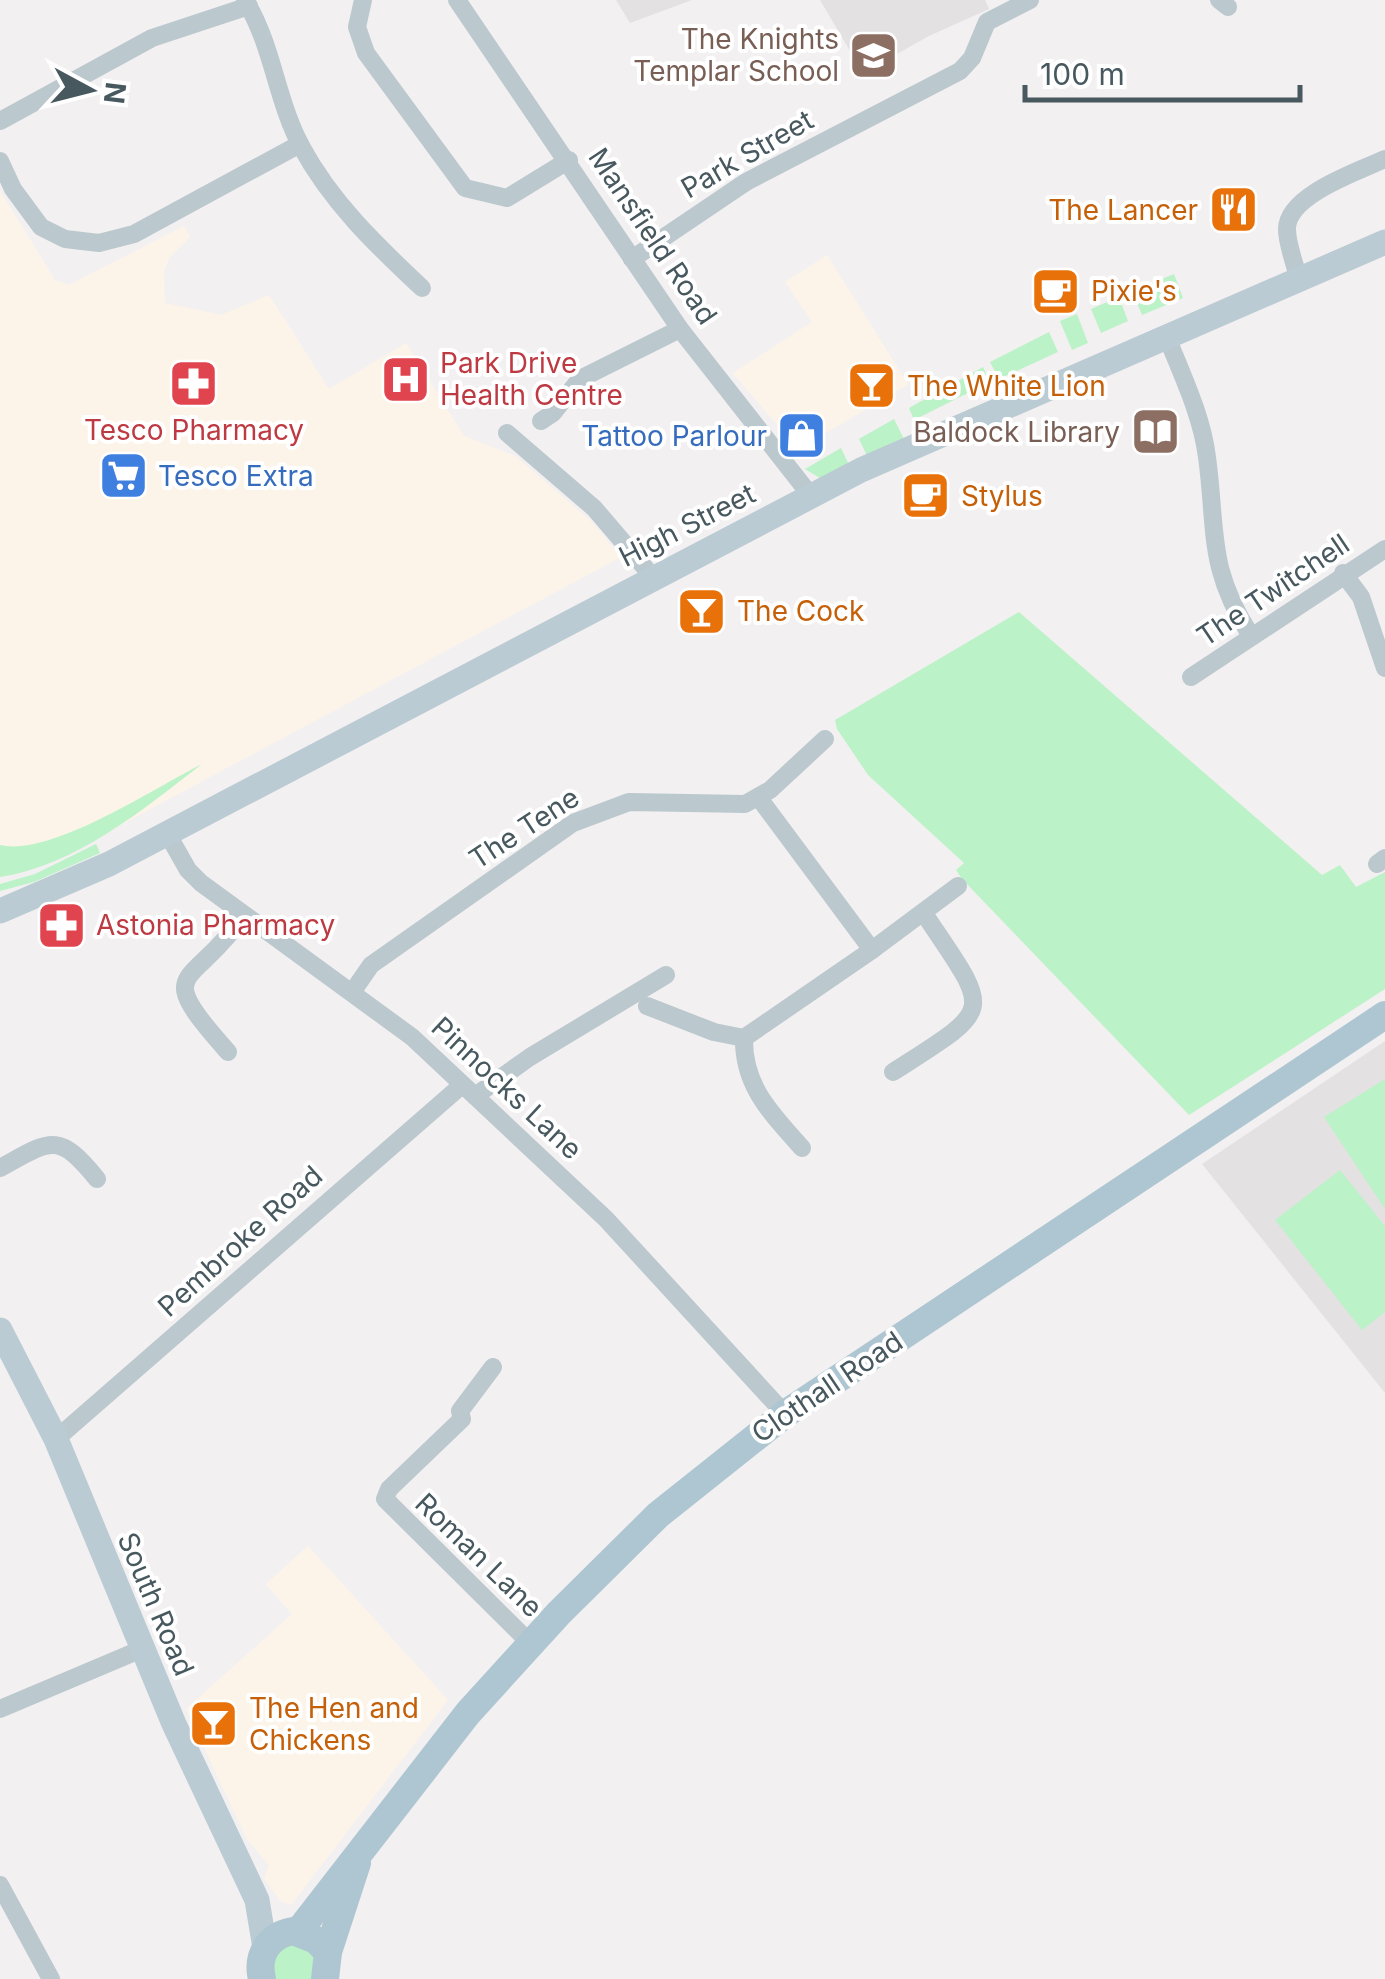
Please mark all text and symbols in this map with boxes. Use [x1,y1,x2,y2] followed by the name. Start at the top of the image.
[633,22,839,88] place label: The Knights Templar School
[848,29,900,81] school or university icon: The Knights Templar School
[40,40,140,140] north arrow
[1025,40,1300,102] scale bar
[1040,56,1125,92] text: 100 m
[97,80,133,106] text: N
[675,103,819,205] street label: Park Street
[582,141,724,331] street label: Mansfield Road
[1207,184,1259,236] restaurant icon: The Lancer
[1048,193,1198,227] place label: The Lancer
[1030,265,1082,317] cafe icon: Pixie's
[1091,274,1177,308] place label: Pixie's
[440,346,623,412] place label: Park Drive Health Centre
[379,353,431,405] hospital icon: Park Drive Health Centre
[168,357,220,409] pharmacy icon: Tesco Pharmacy
[846,360,898,412] bar icon: The White Lion
[907,369,1106,403] place label: The White Lion
[1129,406,1181,458] library icon: Baldock Library
[776,410,828,462] shop icon: Tattoo Parlour
[84,413,304,447] place label: Tesco Pharmacy
[913,415,1120,449] place label: Baldock Library
[581,419,767,453] place label: Tattoo Parlour
[97,450,149,502] supermarket icon: Tesco Extra
[158,459,314,493] place label: Tesco Extra
[900,470,952,522] cafe icon: Stylus
[613,476,761,574] street label: High Street
[961,479,1043,513] place label: Stylus
[1190,527,1356,653] street label: The Twitchell
[676,585,728,637] bar icon: The Cock
[737,594,864,628] place label: The Cock
[463,780,585,876] street label: The Tene
[35,899,87,951] pharmacy icon: Astonia Pharmacy
[96,908,335,942] place label: Astonia Pharmacy
[425,1010,589,1166] street label: Pinnocks Lane
[151,1158,329,1324] street label: Pembroke Road
[745,1324,909,1450] street label: Clothall Road
[408,1486,550,1624] street label: Roman Lane
[111,1527,201,1681] street label: South Road
[249,1691,419,1757] place label: The Hen and Chickens
[188,1698,240,1750] bar icon: The Hen and Chickens

